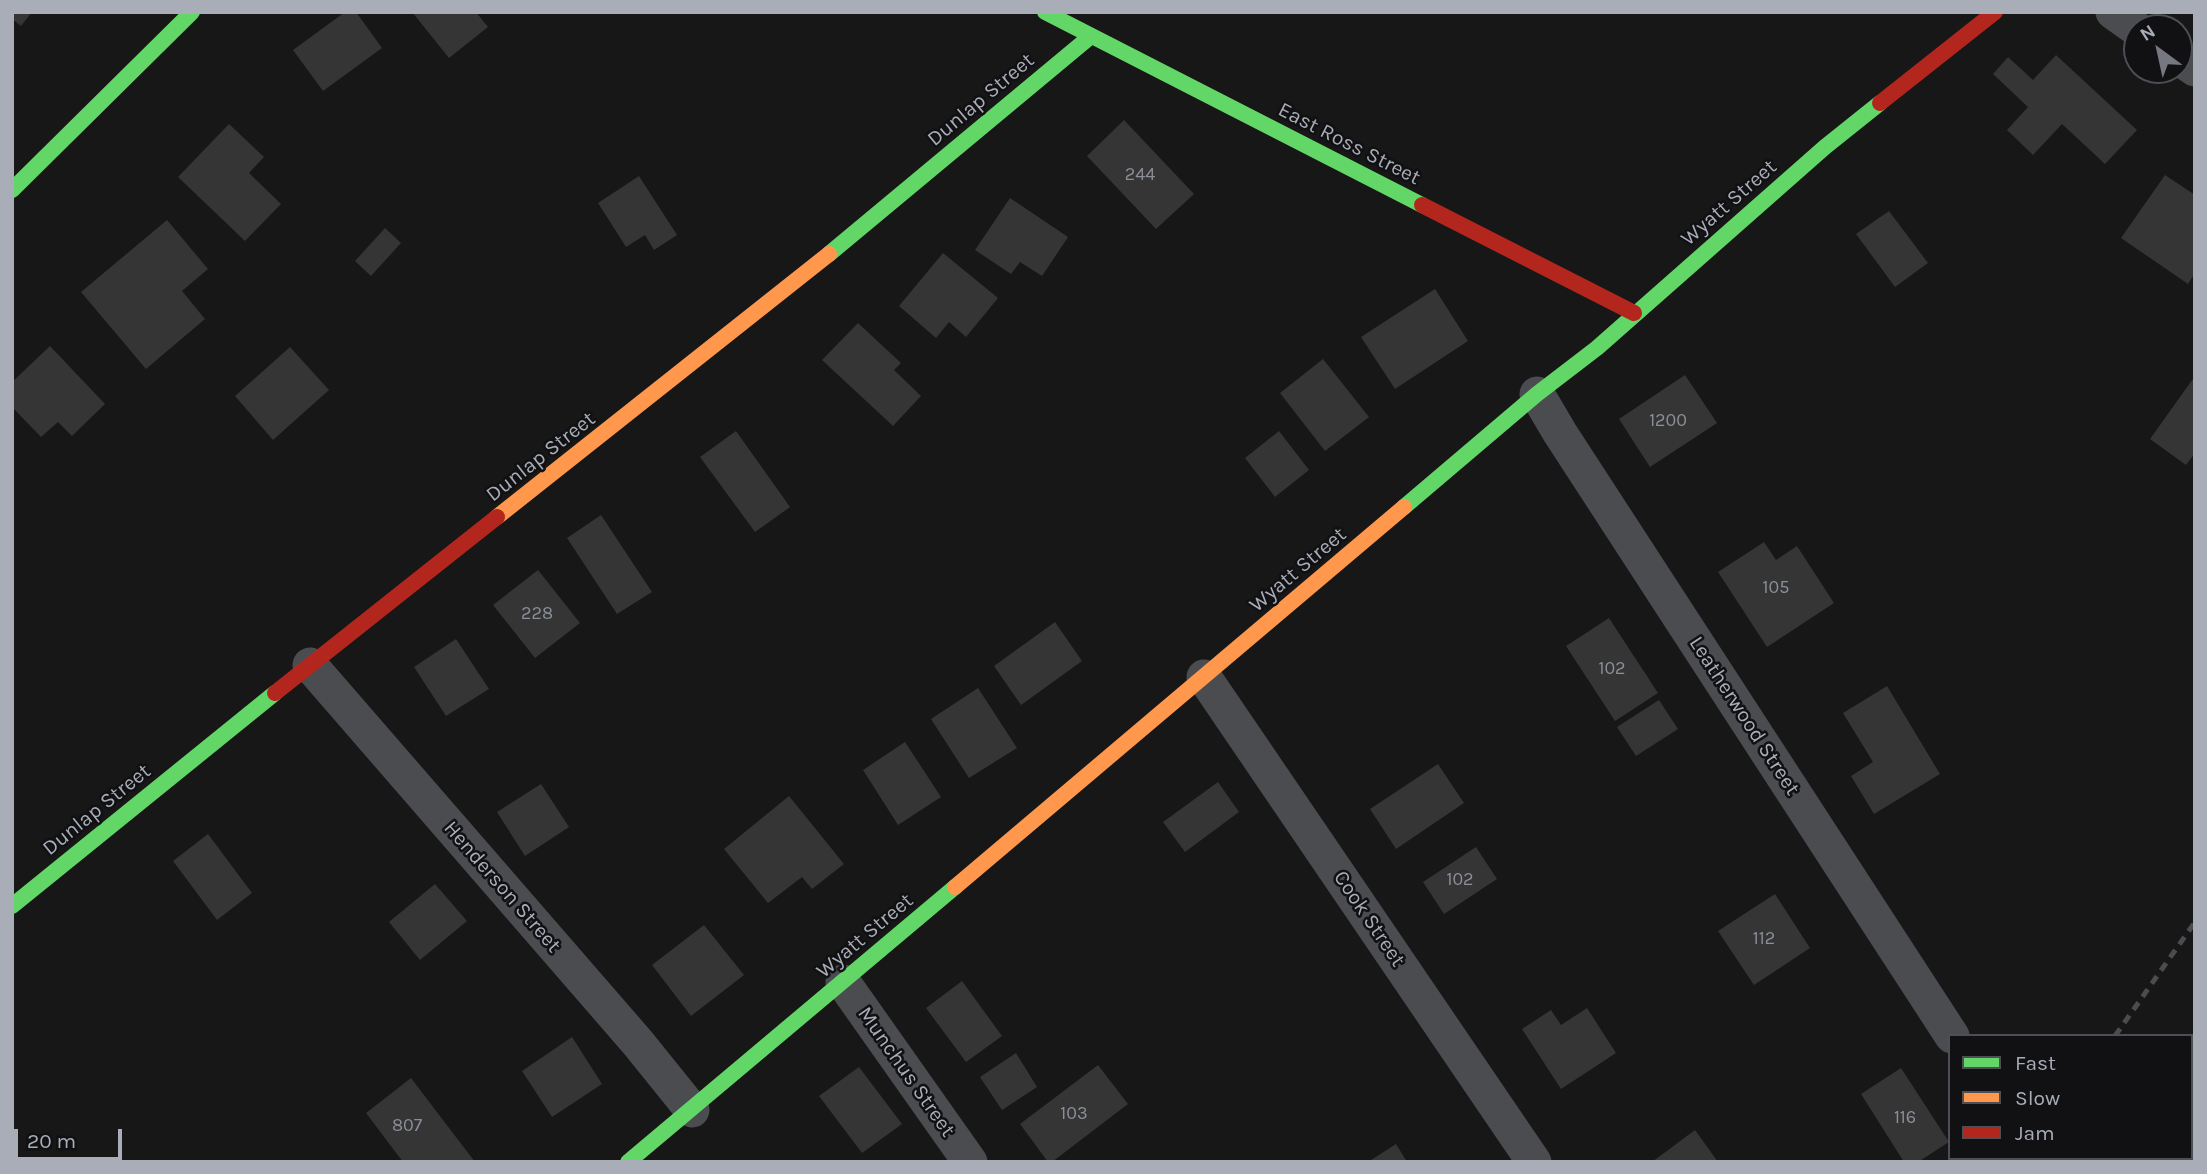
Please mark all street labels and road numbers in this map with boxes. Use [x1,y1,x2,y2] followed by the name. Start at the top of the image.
[922,48,1040,152] street label: Dunlap Street
[1274,97,1424,191] street label: East Ross Street
[1676,155,1782,251] street label: Wyatt Street
[481,407,601,507] street label: Dunlap Street
[1244,522,1352,618] street label: Wyatt Street
[1683,632,1805,800] street label: Leatherwood Street
[38,759,156,861] street label: Dunlap Street
[438,816,566,958] street label: Henderson Street
[1328,866,1410,972] street label: Cook Street
[811,888,919,984] street label: Wyatt Street
[852,1002,960,1142] street label: Munchus Street

